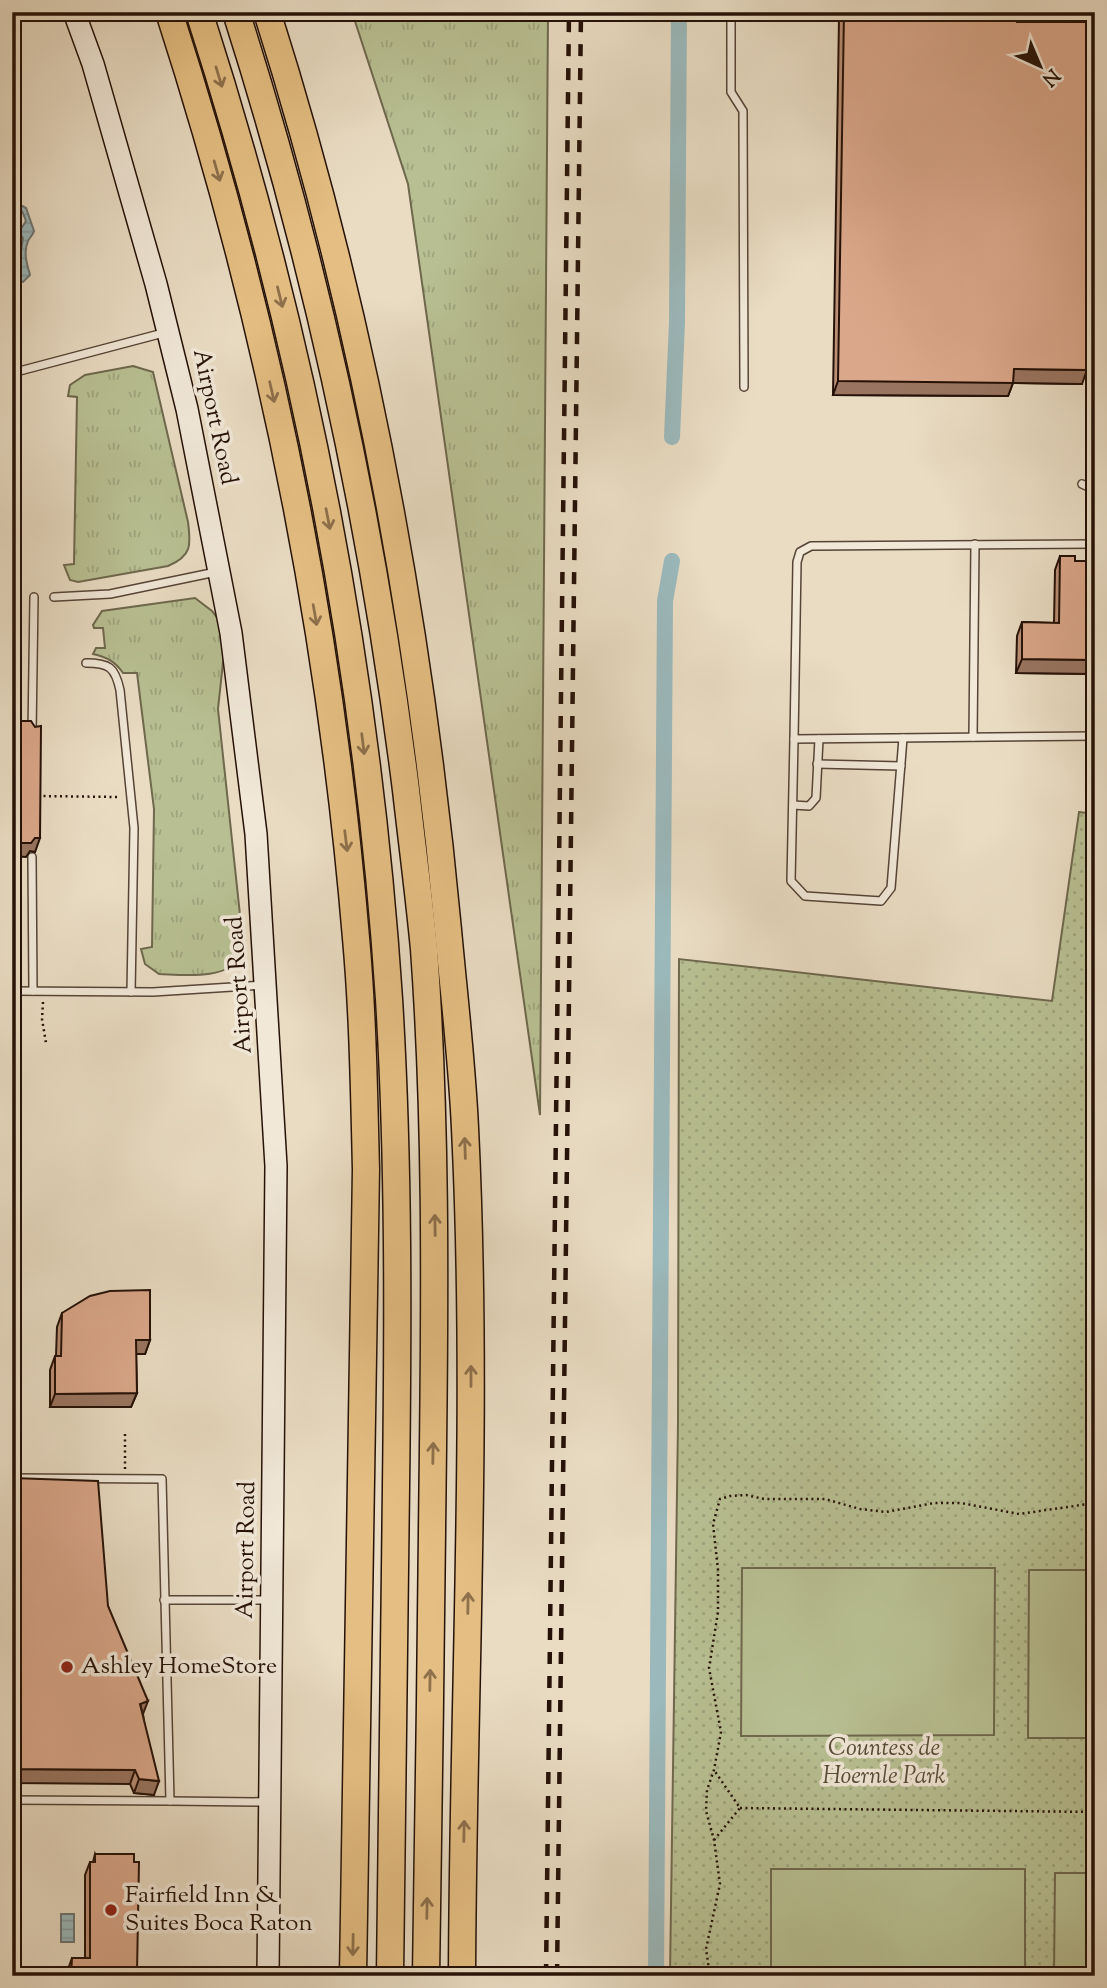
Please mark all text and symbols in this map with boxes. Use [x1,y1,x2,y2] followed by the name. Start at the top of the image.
[1006,32,1076,102] north arrow
[1035,61,1065,91] text: N
[214,66,226,88] one-way arrow
[211,160,224,182] one-way arrow
[274,285,287,307] one-way arrow
[183,346,245,488] street label: Airport Road
[266,380,280,403] one-way arrow
[321,507,335,530] one-way arrow
[309,603,322,626] one-way arrow
[357,732,370,754] one-way arrow
[339,829,352,852] one-way arrow
[218,915,262,1055] street label: Airport Road
[459,1137,472,1160] one-way arrow
[428,1214,441,1237] one-way arrow
[464,1365,478,1388] one-way arrow
[426,1441,440,1464] one-way arrow
[229,1480,265,1619] street label: Airport Road
[461,1592,475,1615] one-way arrow
[81,1650,277,1684] place label: Ashley HomeStore
[59,1659,75,1675] marker: Ashley HomeStore
[424,1669,437,1692] one-way arrow
[823,1732,946,1794] park label: Countess de Hoernle Park
[457,1819,471,1842] one-way arrow
[125,1879,313,1941] place label: Fairfield Inn & Suites Boca Raton
[420,1896,434,1919] one-way arrow
[103,1902,119,1918] marker: Fairfield Inn & Suites Boca Raton
[346,1934,360,1957] one-way arrow

